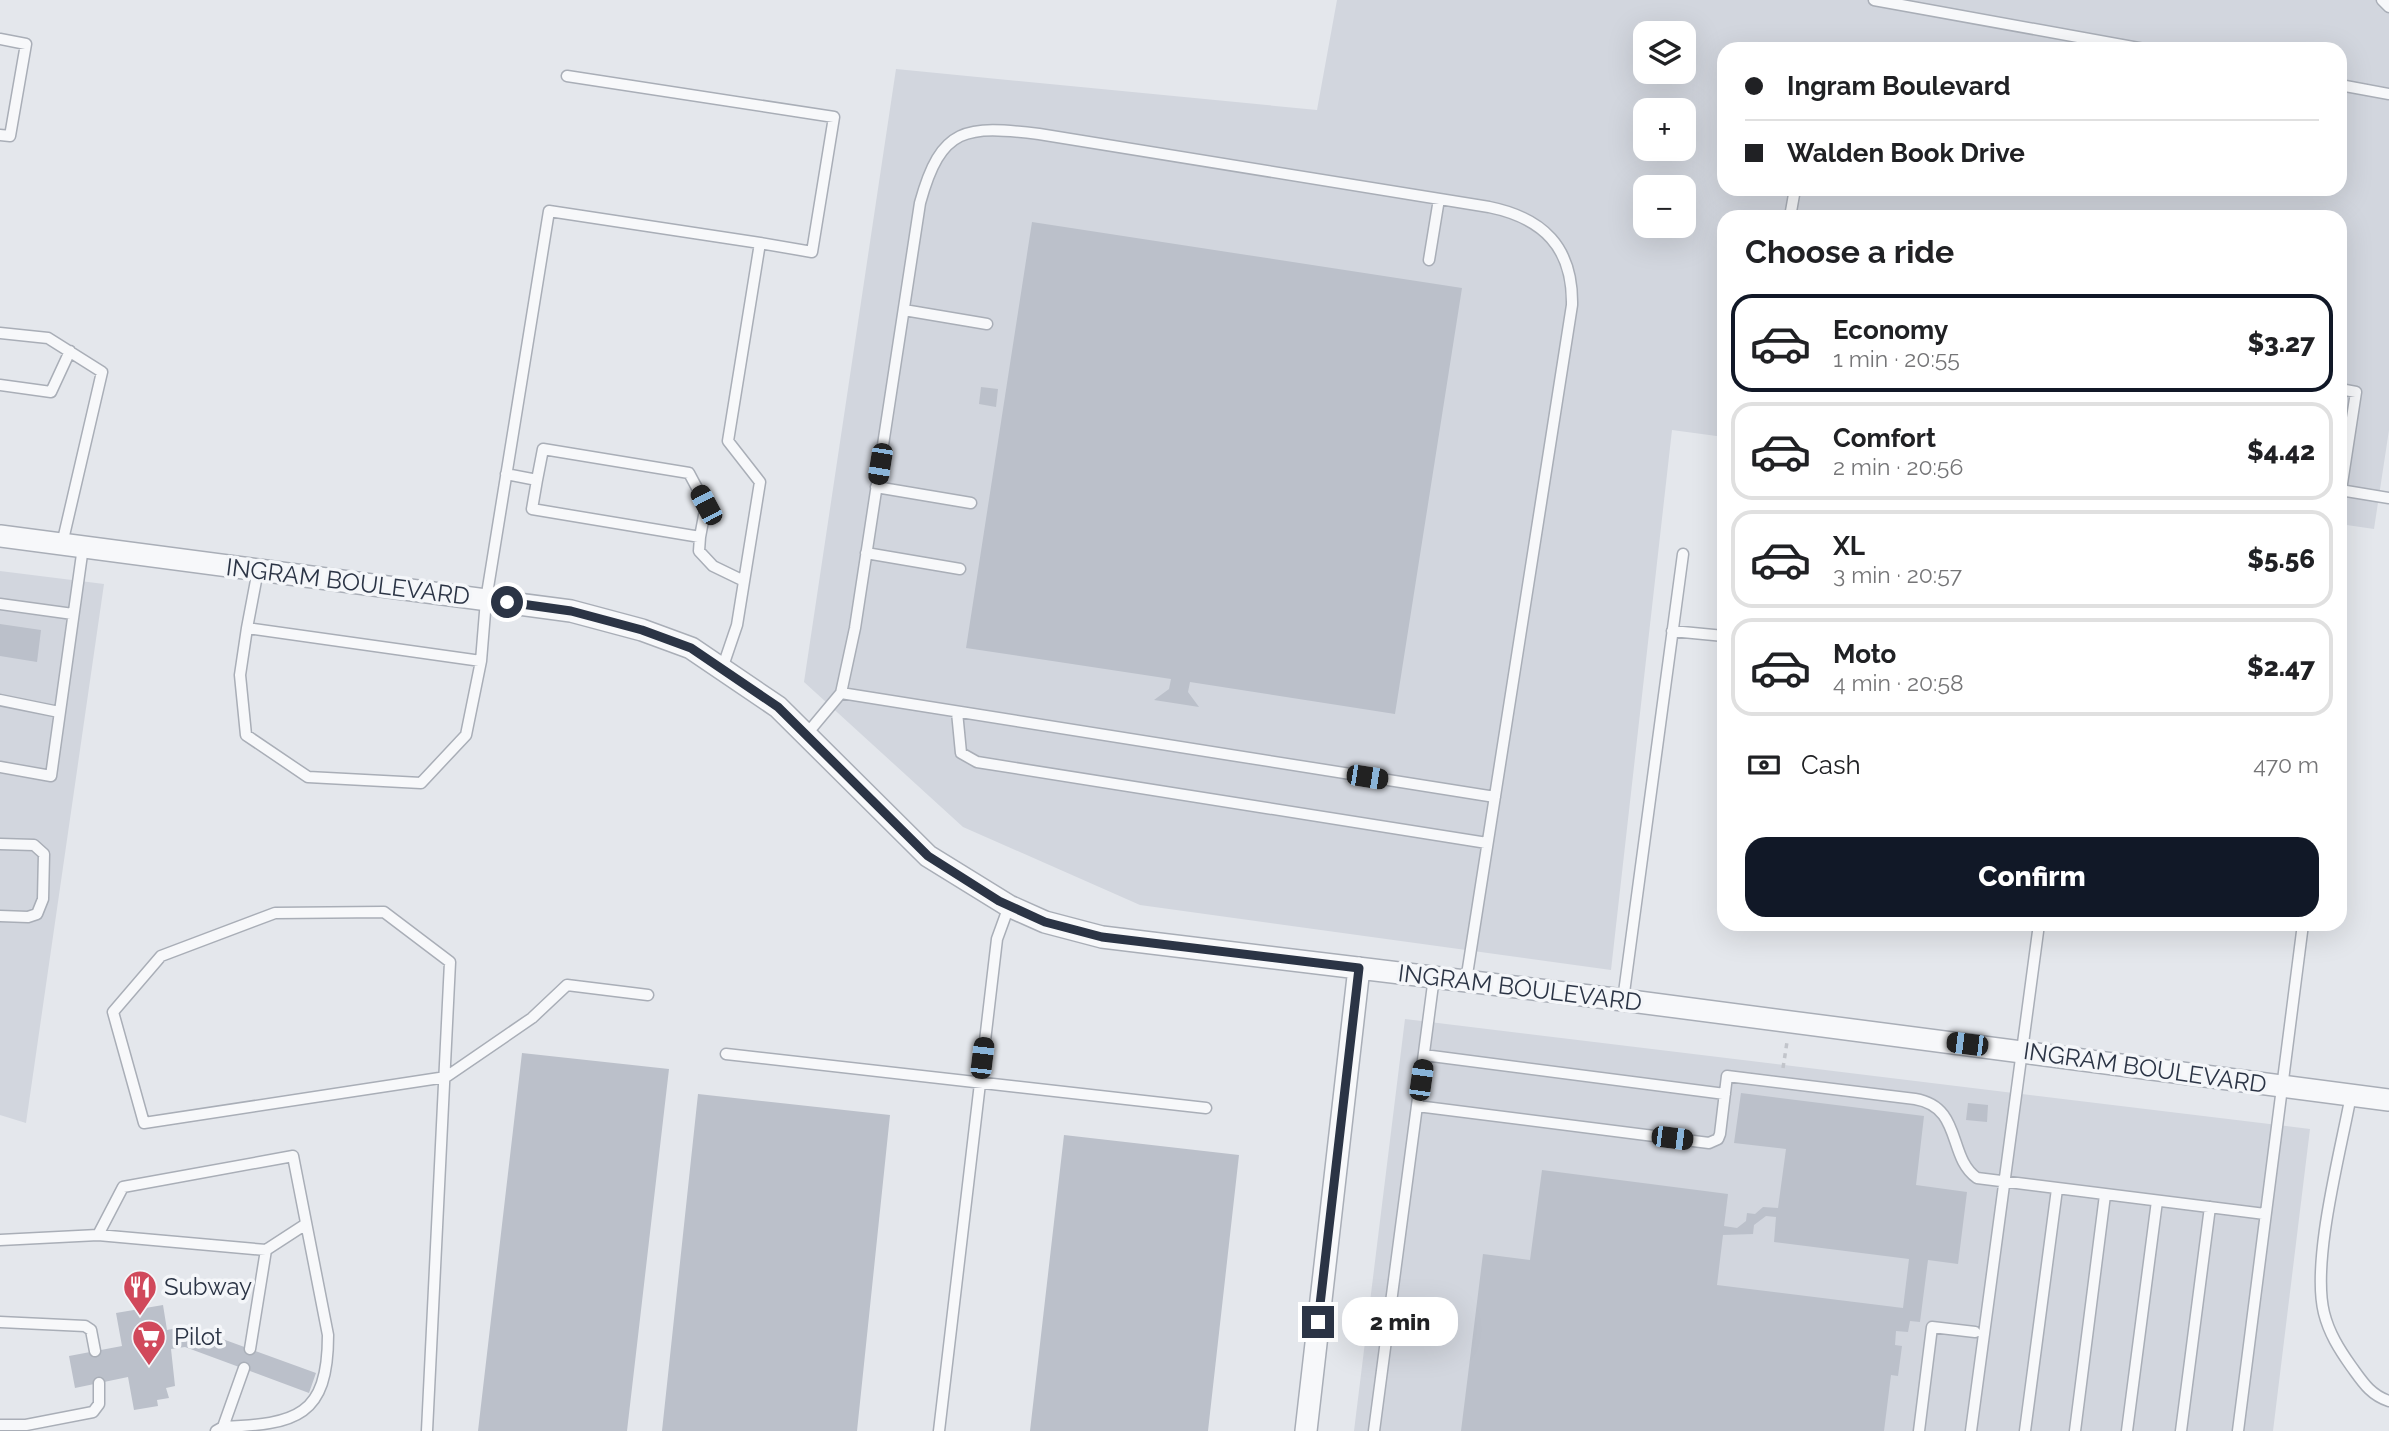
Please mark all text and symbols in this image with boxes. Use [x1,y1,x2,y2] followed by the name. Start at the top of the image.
[1633,21,1696,238] map controls
[1633,21,1696,84] button: layers
[1787,71,2010,101] text: Ingram Boulevard
[1633,98,1696,161] button: +
[1787,138,2025,168] text: Walden Book Drive
[1633,175,1696,238] button: −
[1745,233,1954,270] text: Choose a ride
[1749,312,1812,375] icon: car
[1833,315,1948,345] text: Economy
[2247,328,2315,358] text: $3.27
[1833,345,1960,372] text: 1 min · 20:55
[1749,420,1812,483] icon: car
[1833,423,1936,453] text: Comfort
[2247,436,2315,466] text: $4.42
[867,442,894,486] car
[1833,453,1963,480] text: 2 min · 20:56
[687,482,726,528] car
[1749,528,1812,591] icon: car
[1833,531,1865,561] text: XL
[2247,544,2315,574] text: $5.56
[225,552,472,611] street label: INGRAM BOULEVARD
[1833,561,1962,588] text: 3 min · 20:57
[491,586,523,618] route start
[1749,636,1812,699] icon: car
[1833,639,1896,669] text: Moto
[2247,652,2315,682] text: $2.47
[1833,669,1964,696] text: 4 min · 20:58
[1745,746,1783,784] icon: cash
[1801,750,1861,780] text: Cash
[2253,751,2319,778] text: 470 m
[1345,763,1390,791] car
[1745,837,2319,917] button: Confirm
[1397,958,1644,1017] street label: INGRAM BOULEVARD
[1945,1031,1990,1057] car
[970,1036,995,1080] car
[2022,1036,2269,1099] street label: INGRAM BOULEVARD
[1408,1058,1435,1102] car
[1650,1125,1695,1151] car
[121,1268,159,1317] restaurant icon: Subway
[164,1272,252,1301] place label: Subway
[1342,1298,1458,1346] callout: 2 min
[1302,1306,1334,1338] route end
[1370,1308,1430,1335] text: 2 min
[130,1318,168,1367] supermarket icon: Pilot
[174,1322,223,1351] place label: Pilot

